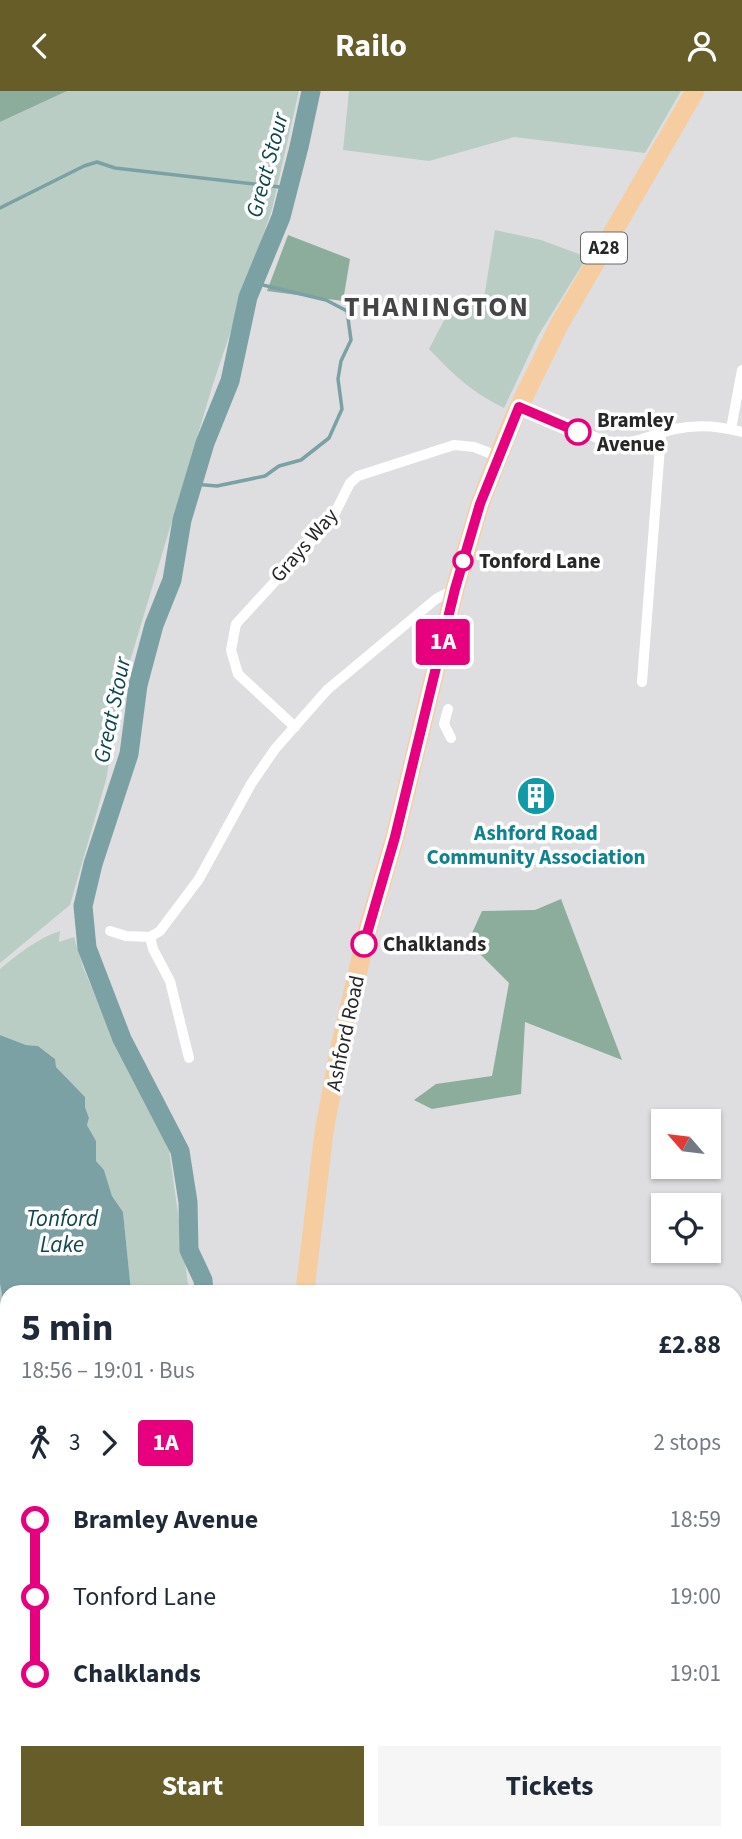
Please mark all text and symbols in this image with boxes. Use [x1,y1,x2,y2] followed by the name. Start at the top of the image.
[335,23,407,69] text: Railo
[21,27,59,65] icon: back
[683,27,721,65] icon: person
[237,108,297,221] water label: Great Stour
[581,232,627,263] road number: A28
[344,287,530,327] district label: THANINGTON
[596,405,674,459] place label: Bramley Avenue
[565,419,591,445] marker: Bramley Avenue
[263,501,345,589] street label: Grays Way
[479,546,601,576] place label: Tonford Lane
[453,551,473,571] marker: Tonford Lane
[412,619,474,665] line badge: 1A
[430,624,456,659] text: 1A
[85,653,140,766] water label: Great Stour
[515,775,557,817] building icon: Ashford Road Community Association
[426,818,646,872] place label: Ashford Road Community Association
[383,929,486,959] place label: Chalklands
[351,931,377,957] marker: Chalklands
[318,972,372,1094] street label: Ashford Road
[651,1109,721,1179] north arrow
[651,1109,721,1263] map controls
[651,1193,721,1263] button: locate
[26,1202,99,1261] water label: Tonford Lake
[21,1301,113,1355] text: 5 min
[658,1326,721,1363] text: £2.88
[21,1354,195,1387] text: 18:56 – 19:01 · Bus
[21,1424,59,1462] icon: walk
[90,1424,128,1462] icon: forward
[152,1425,179,1460] text: 1A
[69,1426,80,1459] text: 3
[654,1426,721,1459] text: 2 stops
[73,1501,258,1538] text: Bramley Avenue
[670,1503,721,1536] text: 18:59
[73,1578,216,1615] text: Tonford Lane
[670,1580,721,1613] text: 19:00
[73,1655,201,1692] text: Chalklands
[670,1657,721,1690] text: 19:01
[21,1746,364,1826] button: Start
[378,1746,721,1826] button: Tickets

